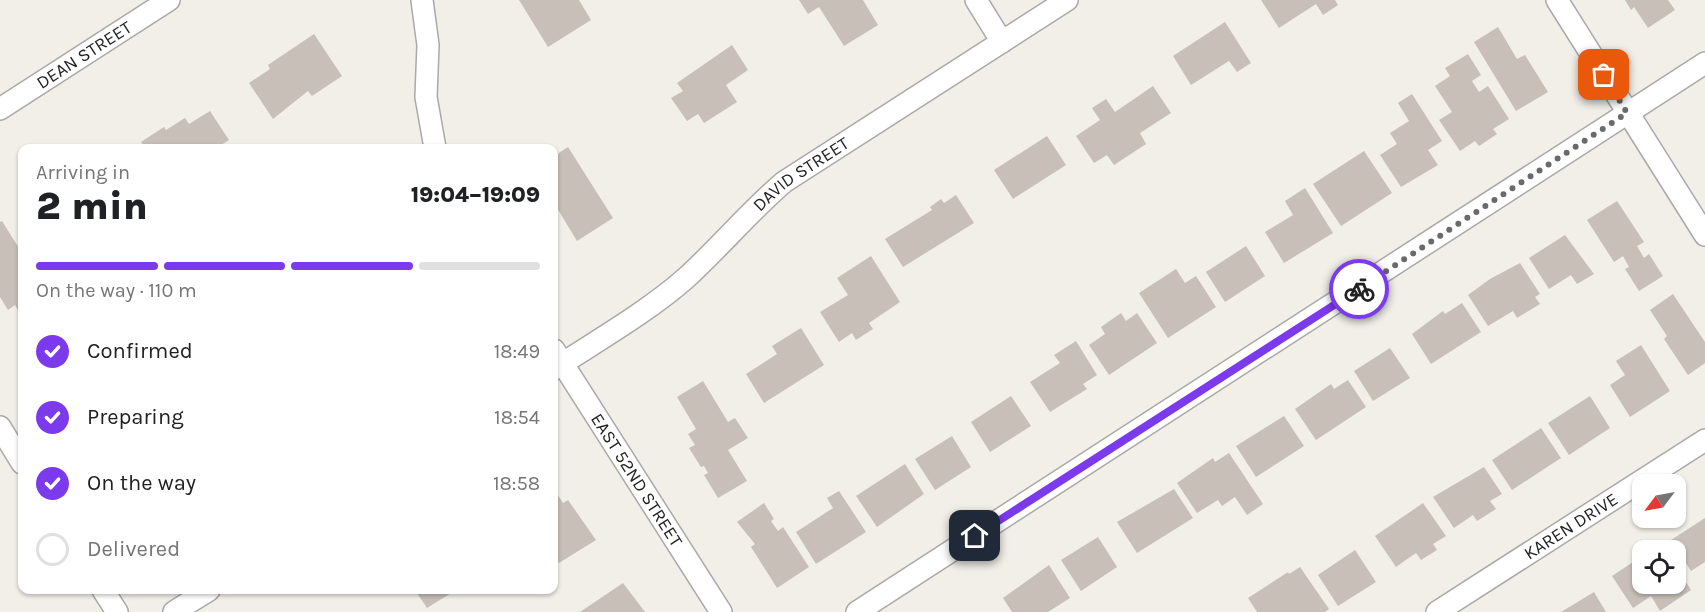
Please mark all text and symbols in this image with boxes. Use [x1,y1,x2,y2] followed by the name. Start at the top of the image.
[32,16,136,94] street label: DEAN STREET
[1578,49,1629,100] pin
[1587,58,1620,91] icon: bag
[748,132,853,216] street label: DAVID STREET
[36,161,130,184] text: Arriving in
[411,182,540,208] text: 19:04–19:09
[36,183,148,229] text: 2 min
[1329,259,1389,319] courier
[1343,273,1376,306] icon: bike
[36,279,197,302] text: On the way · 110 m
[36,335,69,368] icon: check
[87,338,193,364] text: Confirmed
[494,340,540,363] text: 18:49
[36,401,69,434] icon: check
[87,404,184,430] text: Preparing
[494,406,540,429] text: 18:54
[586,409,687,551] street label: EAST 52ND STREET
[36,467,69,500] icon: check
[87,470,196,496] text: On the way
[493,472,540,495] text: 18:58
[1632,474,1686,528] north arrow
[1632,474,1686,594] map controls
[1520,488,1622,564] street label: KAREN DRIVE
[949,510,1000,561] pin
[958,519,991,552] icon: home
[87,536,180,562] text: Delivered
[1632,540,1686,594] button: locate

